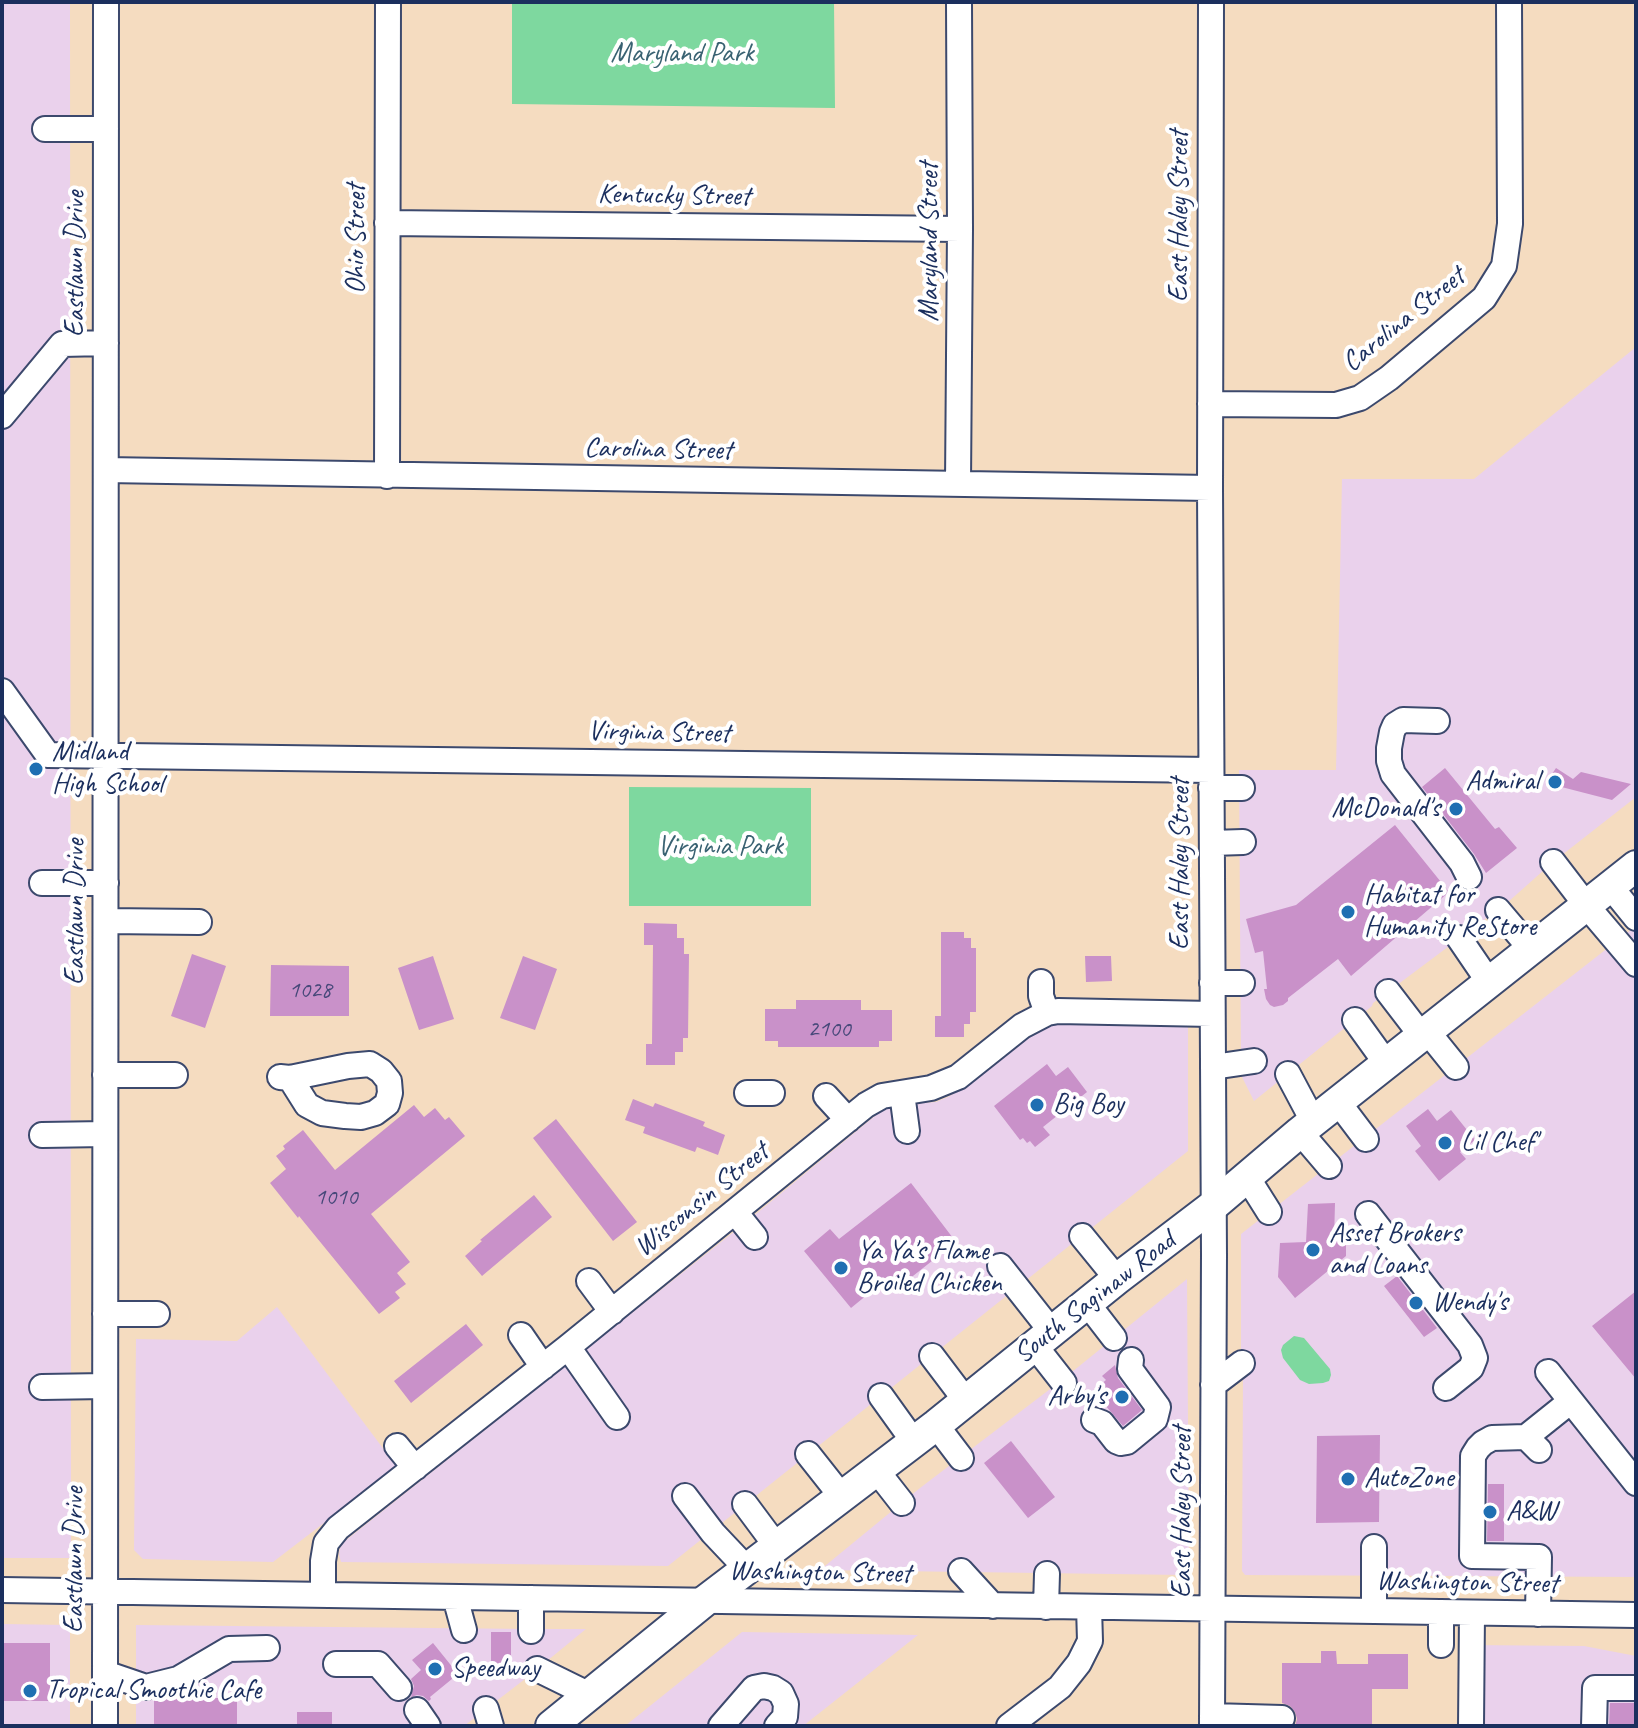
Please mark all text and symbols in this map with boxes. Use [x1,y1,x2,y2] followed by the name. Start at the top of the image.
[611,37,753,71] park label: Maryland Park
[1163,130,1197,302] street label: East Haley Street
[913,162,947,322] street label: Maryland Street
[598,178,750,214] street label: Kentucky Street
[340,184,374,294] street label: Ohio Street
[59,191,93,337] street label: Eastlawn Drive
[1336,260,1472,380] street label: Carolina Street
[584,432,732,468] street label: Carolina Street
[588,715,730,751] street label: Virginia Street
[52,736,163,802] place label: Midland High School
[27,760,45,778] marker: Midland High School
[1466,765,1539,799] place label: Admiral
[1546,773,1564,791] marker: Admiral
[1164,778,1198,950] street label: East Haley Street
[1331,792,1440,826] place label: McDonald's
[1447,800,1465,818] marker: McDonald's
[657,830,783,864] park label: Virginia Park
[59,839,93,985] street label: Eastlawn Drive
[1364,879,1536,945] place label: Habitat for Humanity ReStore
[1339,903,1357,921] marker: Habitat for Humanity ReStore
[288,977,332,1005] house number: 1028
[807,1016,851,1044] house number: 2100
[1053,1088,1124,1122] place label: Big Boy
[1028,1096,1046,1114] marker: Big Boy
[1461,1126,1537,1160] place label: Lil Chef'
[1436,1134,1454,1152] marker: Lil Chef'
[628,1136,776,1264] street label: Wisconsin Street
[314,1184,358,1212] house number: 1010
[1329,1217,1460,1283] place label: Asset Brokers and Loans
[1008,1225,1182,1371] street label: South Saginaw Road
[857,1235,1002,1301] place label: Ya Ya's Flame Broiled Chicken
[1304,1241,1322,1259] marker: Asset Brokers and Loans
[832,1259,850,1277] marker: Ya Ya's Flame Broiled Chicken
[1432,1286,1508,1320] place label: Wendy's
[1407,1294,1425,1312] marker: Wendy's
[1048,1380,1106,1414] place label: Arby's
[1113,1388,1131,1406] marker: Arby's
[1166,1426,1200,1598] street label: East Haley Street
[1364,1462,1453,1496] place label: AutoZone
[1339,1470,1357,1488] marker: AutoZone
[58,1487,92,1633] street label: Eastlawn Drive
[1506,1495,1556,1529] place label: A&W
[1481,1503,1499,1521] marker: A&W
[729,1555,911,1591] street label: Washington Street
[1376,1565,1558,1601] street label: Washington Street
[451,1652,540,1686] place label: Speedway
[426,1660,444,1678] marker: Speedway
[46,1674,261,1708] place label: Tropical Smoothie Cafe
[21,1682,39,1700] marker: Tropical Smoothie Cafe

